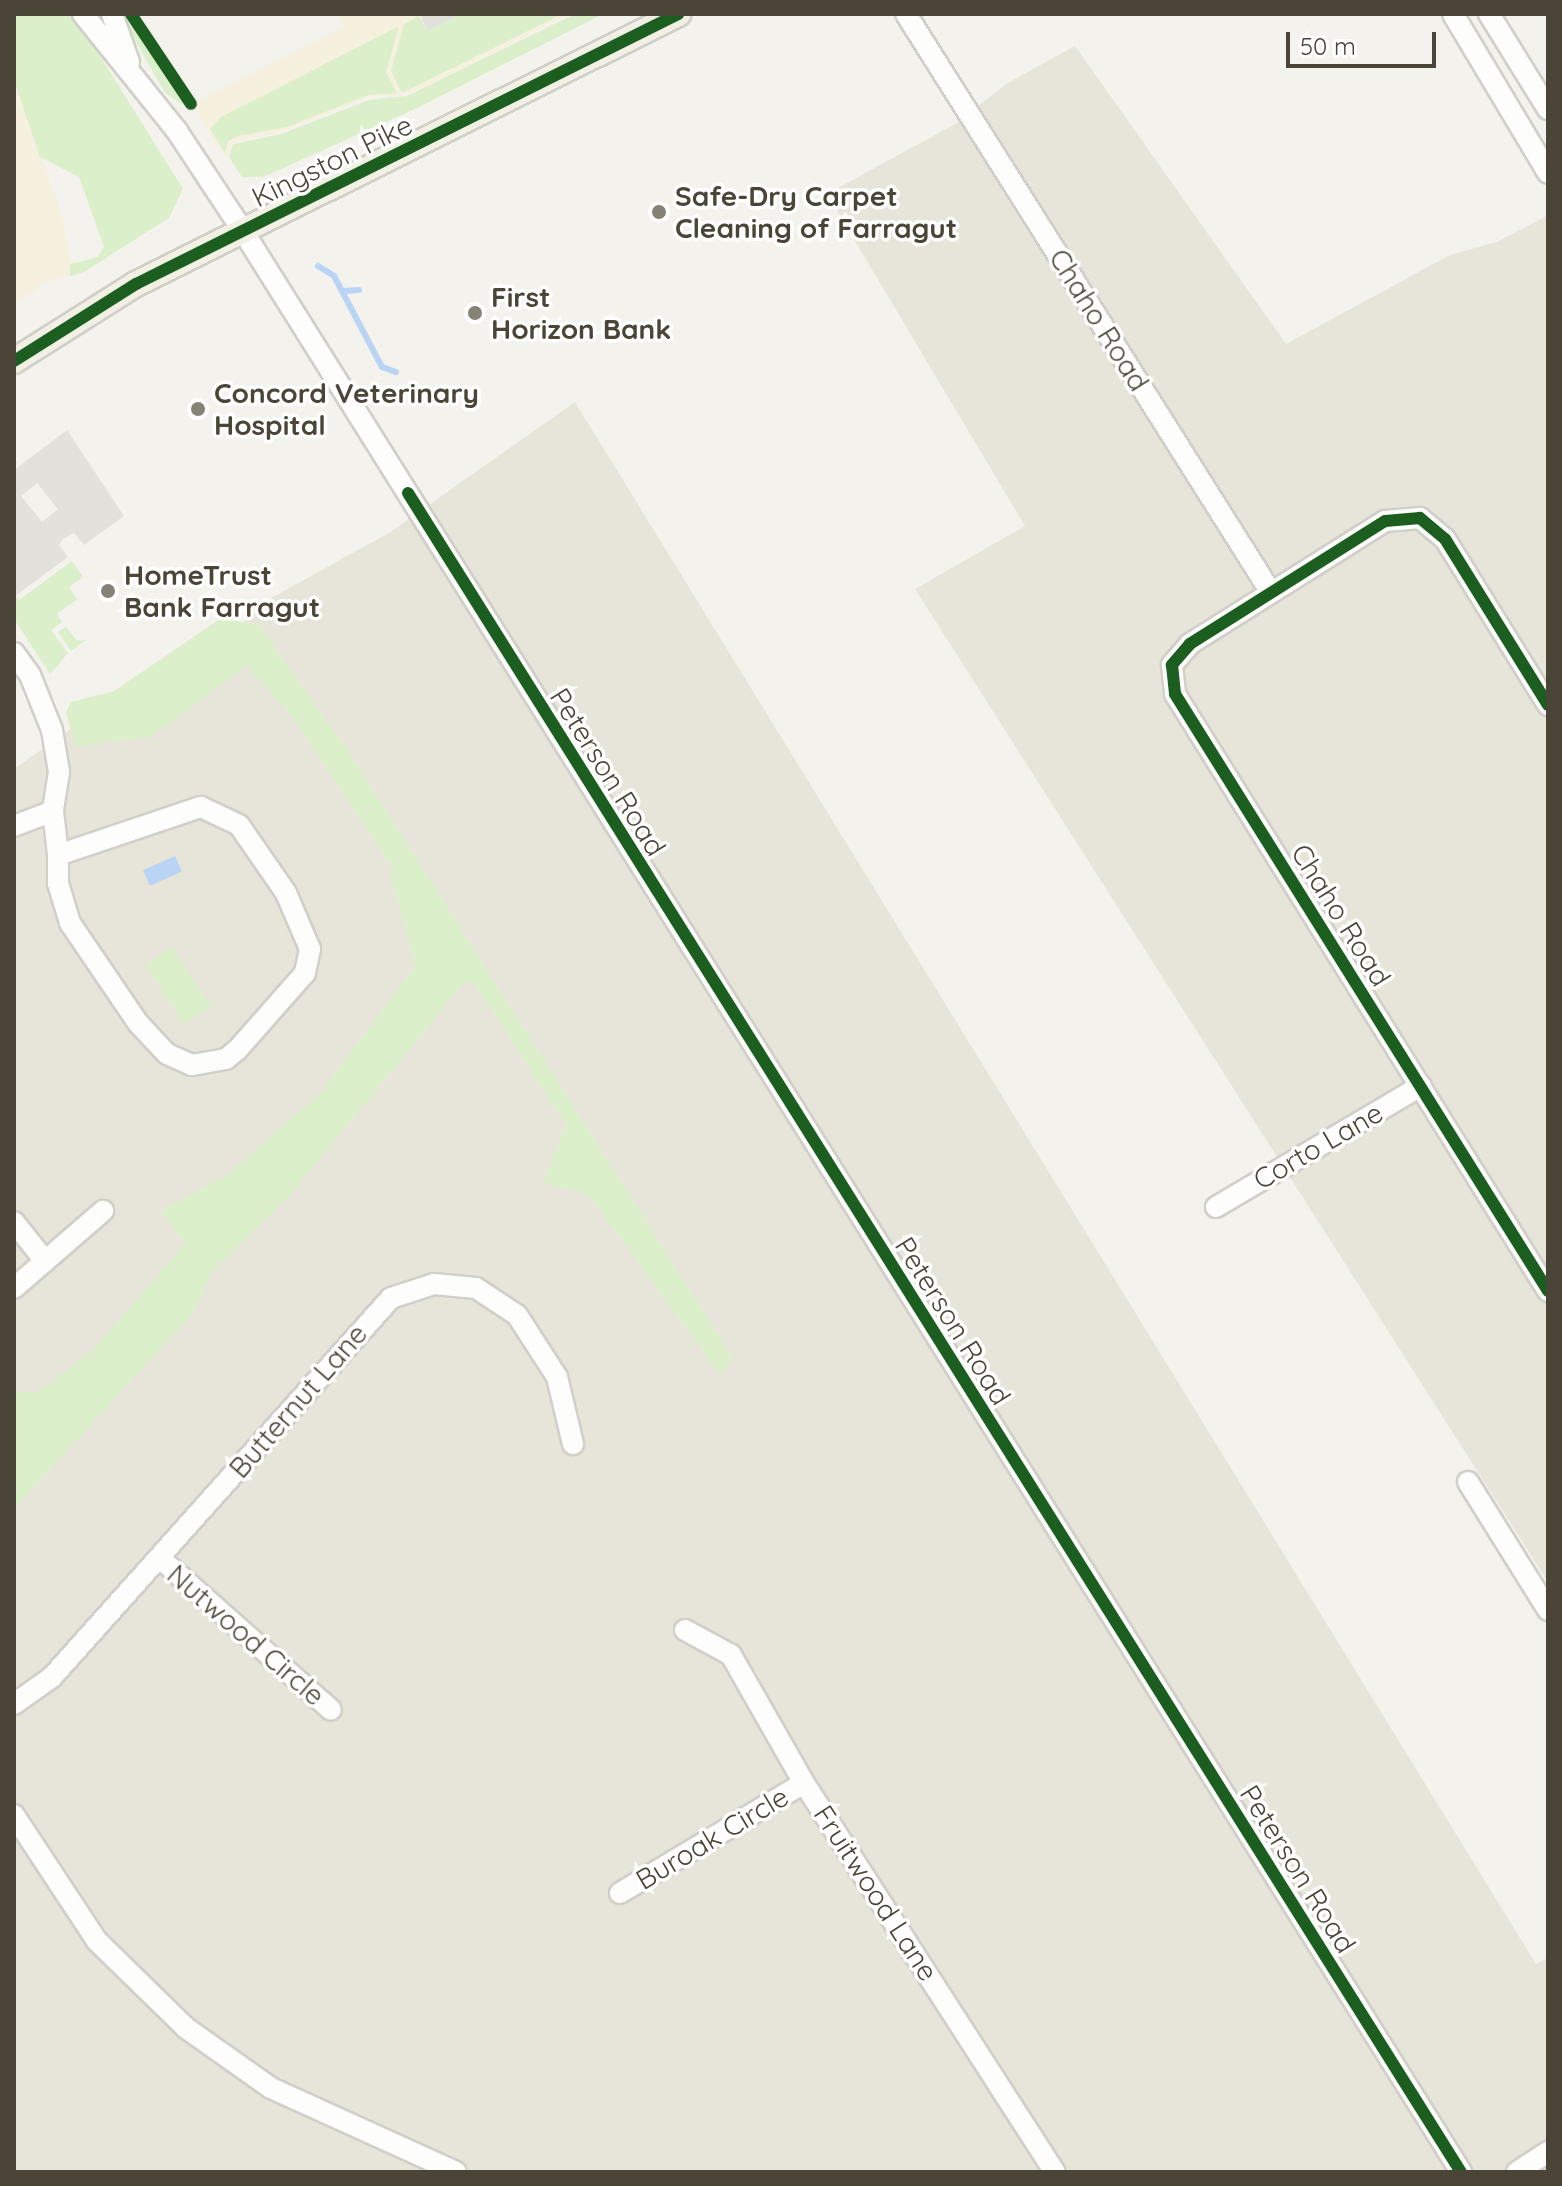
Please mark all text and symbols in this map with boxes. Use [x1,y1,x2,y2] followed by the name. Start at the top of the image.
[1290,16,1440,66] scale bar
[1300,31,1356,61] text: 50 m
[246,108,418,214] street label: Kingston Pike
[675,179,957,245] place label: Safe-Dry Carpet Cleaning of Farragut
[650,203,668,221] marker: Safe-Dry Carpet Cleaning of Farragut
[1042,243,1156,397] street label: Chaho Road
[491,280,671,346] place label: First Horizon Bank
[466,304,484,322] marker: First Horizon Bank
[214,376,479,442] place label: Concord Veterinary Hospital
[189,400,207,418] marker: Concord Veterinary Hospital
[124,558,320,624] place label: HomeTrust Bank Farragut
[99,582,117,600] marker: HomeTrust Bank Farragut
[543,682,673,862] street label: Peterson Road
[1284,838,1398,992] street label: Chaho Road
[1247,1096,1389,1196] street label: Corto Lane
[888,1231,1018,1411] street label: Peterson Road
[222,1317,374,1485] street label: Butternut Lane
[161,1558,331,1712] street label: Nutwood Circle
[630,1779,794,1897] street label: Buroak Circle
[1233,1779,1363,1959] street label: Peterson Road
[807,1799,945,1987] street label: Fruitwood Lane

